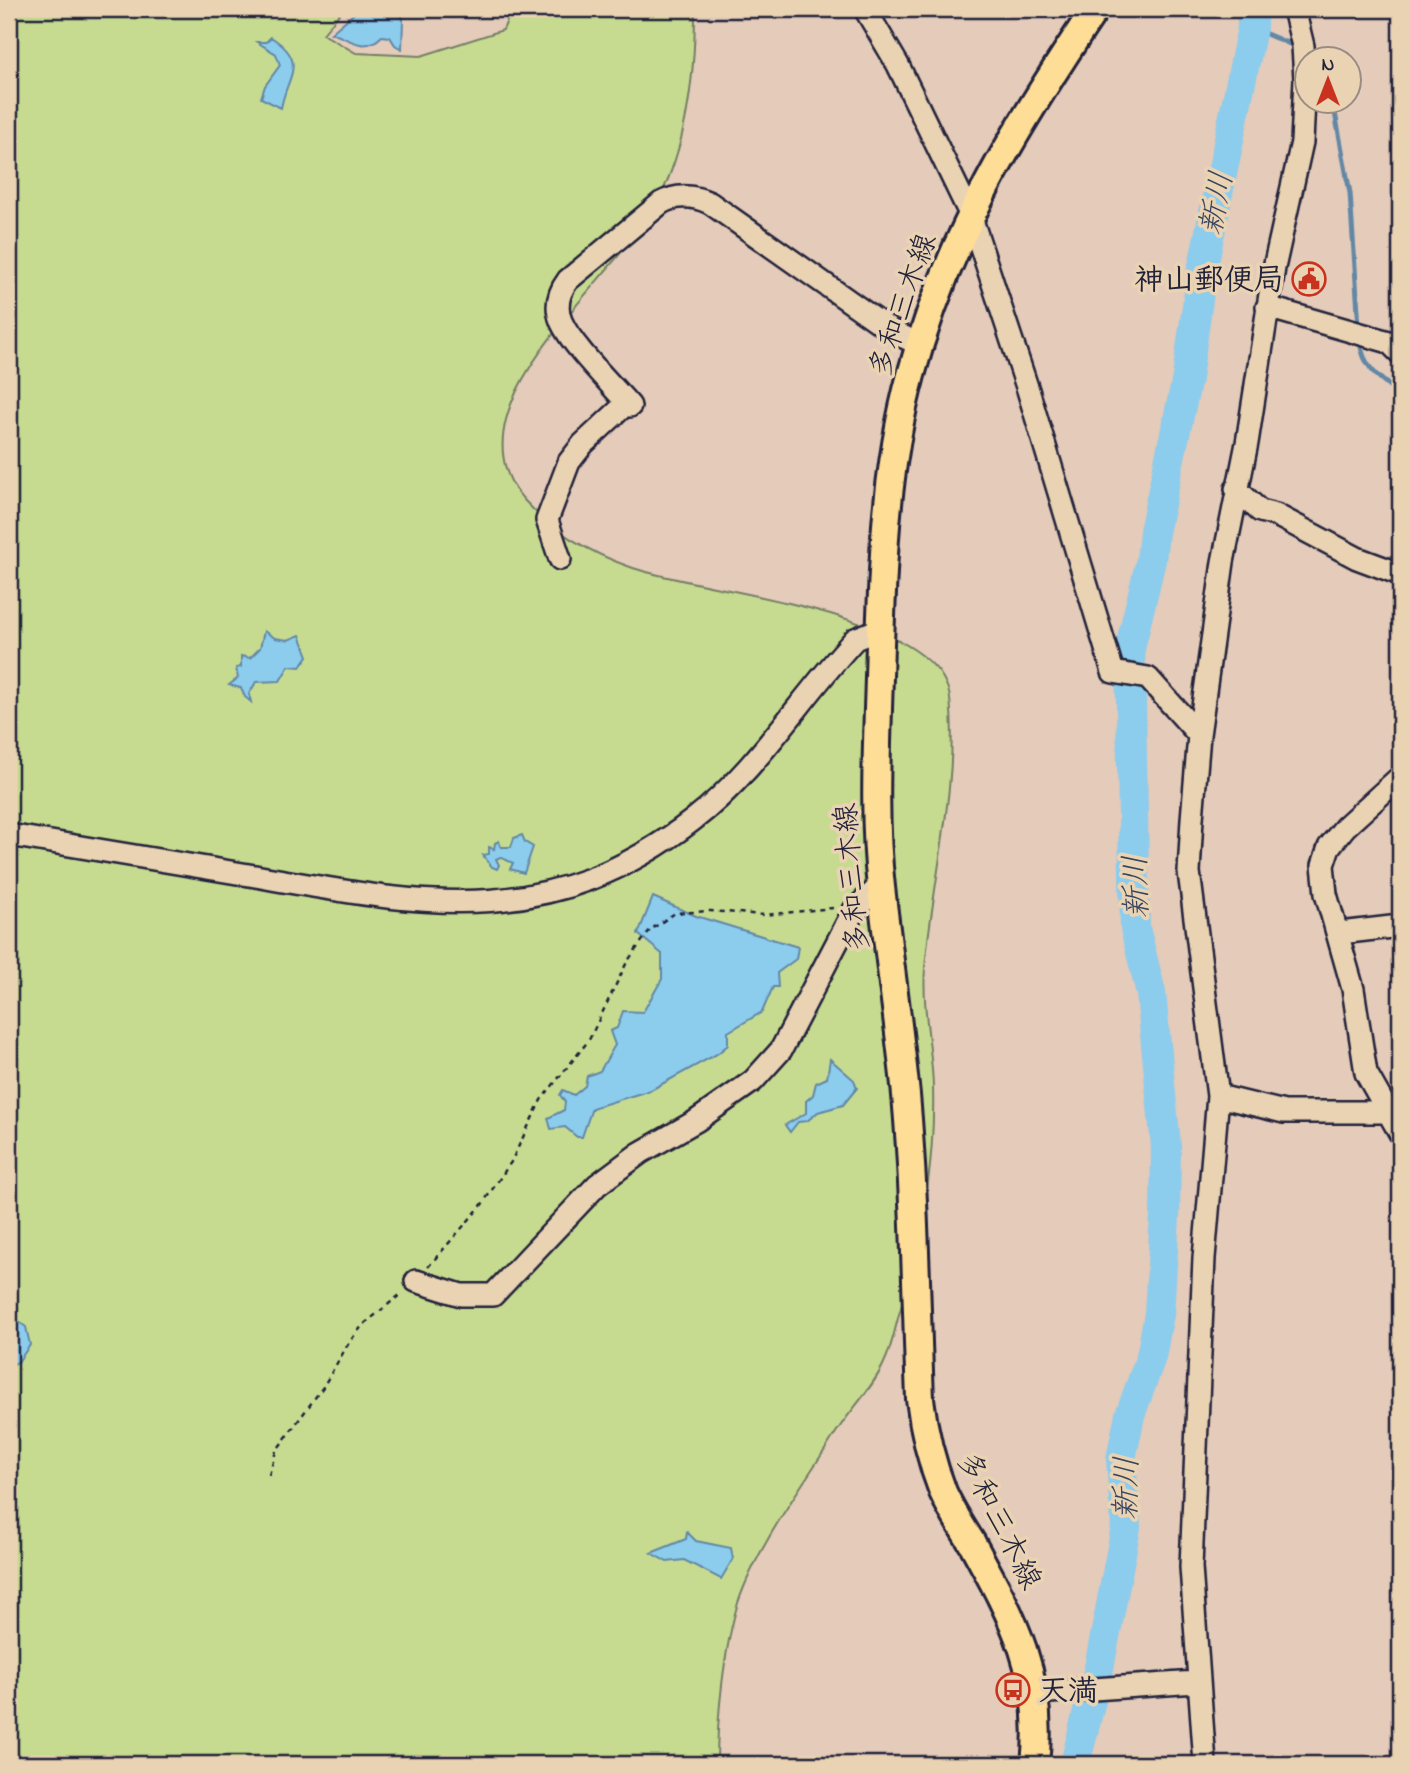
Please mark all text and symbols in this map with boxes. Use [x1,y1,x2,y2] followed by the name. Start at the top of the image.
[1294,46,1364,116] north arrow
[1322,52,1335,79] text: N
[1189,168,1248,240] water label: 新川
[860,228,950,384] street label: 多和三木線
[1134,260,1284,304] place label: 神山郵便局
[1290,260,1328,298] public building icon: 神山郵便局
[826,801,882,954] street label: 多和三木線
[1114,854,1163,920] water label: 新川
[944,1445,1051,1598] street label: 多和三木線
[1104,1456,1153,1520] water label: 新川
[994,1671,1032,1709] bus stop icon: 天満
[1038,1671,1098,1715] place label: 天満

